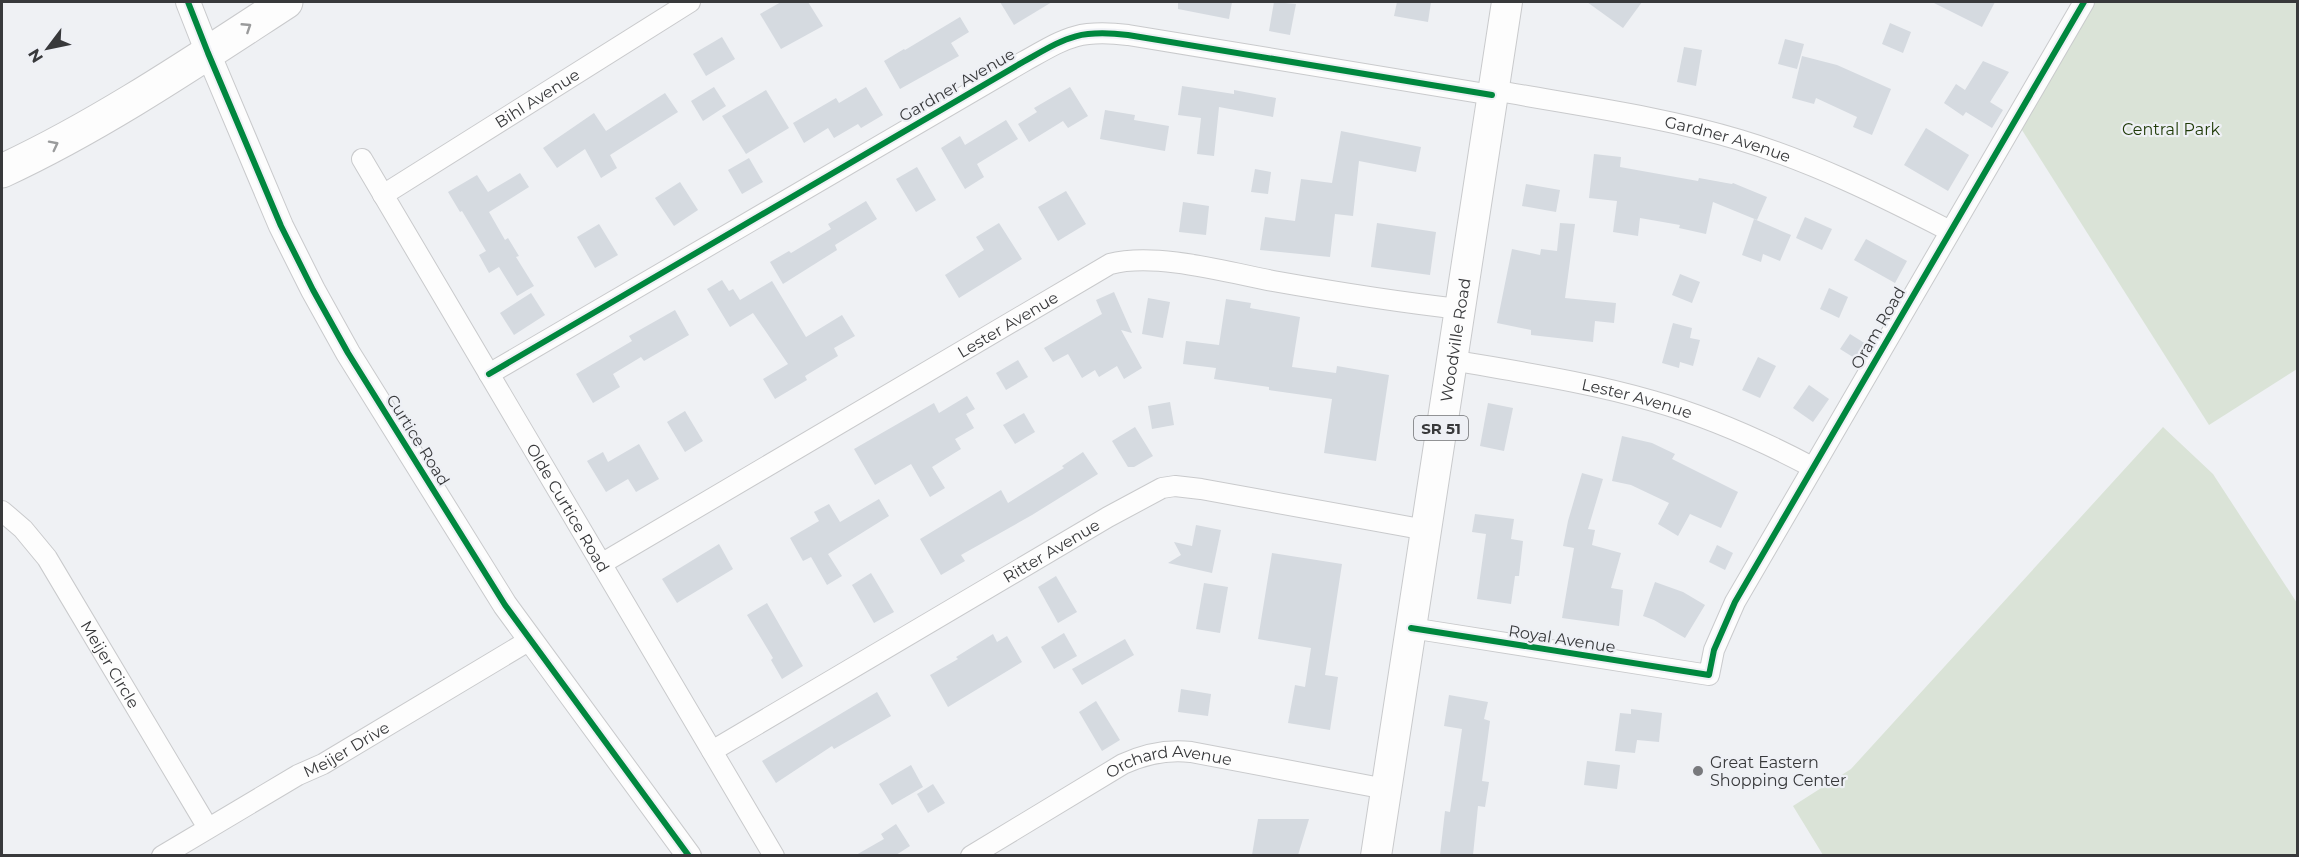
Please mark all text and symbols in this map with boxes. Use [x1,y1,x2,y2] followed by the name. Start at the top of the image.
[18,18,78,78] north arrow
[240,23,251,34] one-way arrow
[896,44,1018,126] street label: Gardner Avenue
[24,45,47,66] text: N
[491,64,583,132] street label: Bihl Avenue
[1663,112,1794,166] street label: Gardner Avenue
[2122,120,2221,139] park label: Central Park
[48,141,58,152] one-way arrow
[1436,277,1474,403] street label: Woodville Road
[1847,284,1909,372] street label: Oram Road
[954,287,1061,361] street label: Lester Avenue
[1580,374,1695,422] street label: Lester Avenue
[382,391,454,489] street label: Curtice Road
[1414,416,1468,440] road number: SR 51
[523,440,614,575] street label: Olde Curtice Road
[999,515,1103,586] street label: Ritter Avenue
[77,617,144,712] street label: Meijer Circle
[1507,621,1617,657] street label: Royal Avenue
[300,717,393,781] street label: Meijer Drive
[1102,742,1234,782] street label: Orchard Avenue
[1710,753,1846,790] place label: Great Eastern Shopping Center
[1691,764,1705,778] marker: Great Eastern Shopping Center

